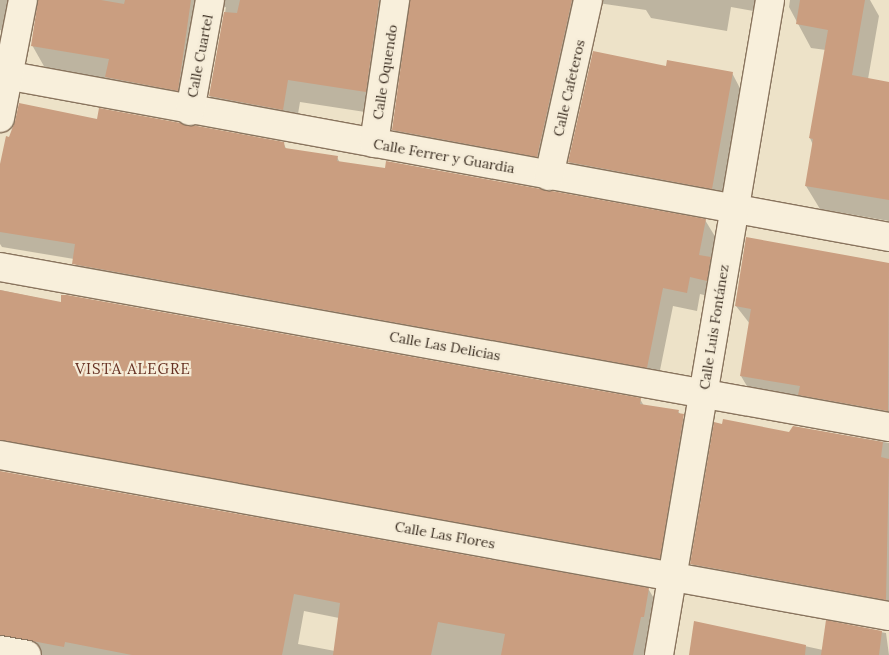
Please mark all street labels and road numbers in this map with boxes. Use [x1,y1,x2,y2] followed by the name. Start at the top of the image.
[184,13,216,99] street label: Calle Cuartel
[369,23,401,121] street label: Calle Oquendo
[550,38,588,138] street label: Calle Cafeteros
[372,135,516,177] street label: Calle Ferrer y Guardia
[696,263,732,391] street label: Calle Luis Fontánez
[388,328,502,364] street label: Calle Las Delicias
[394,518,496,552] street label: Calle Las Flores

